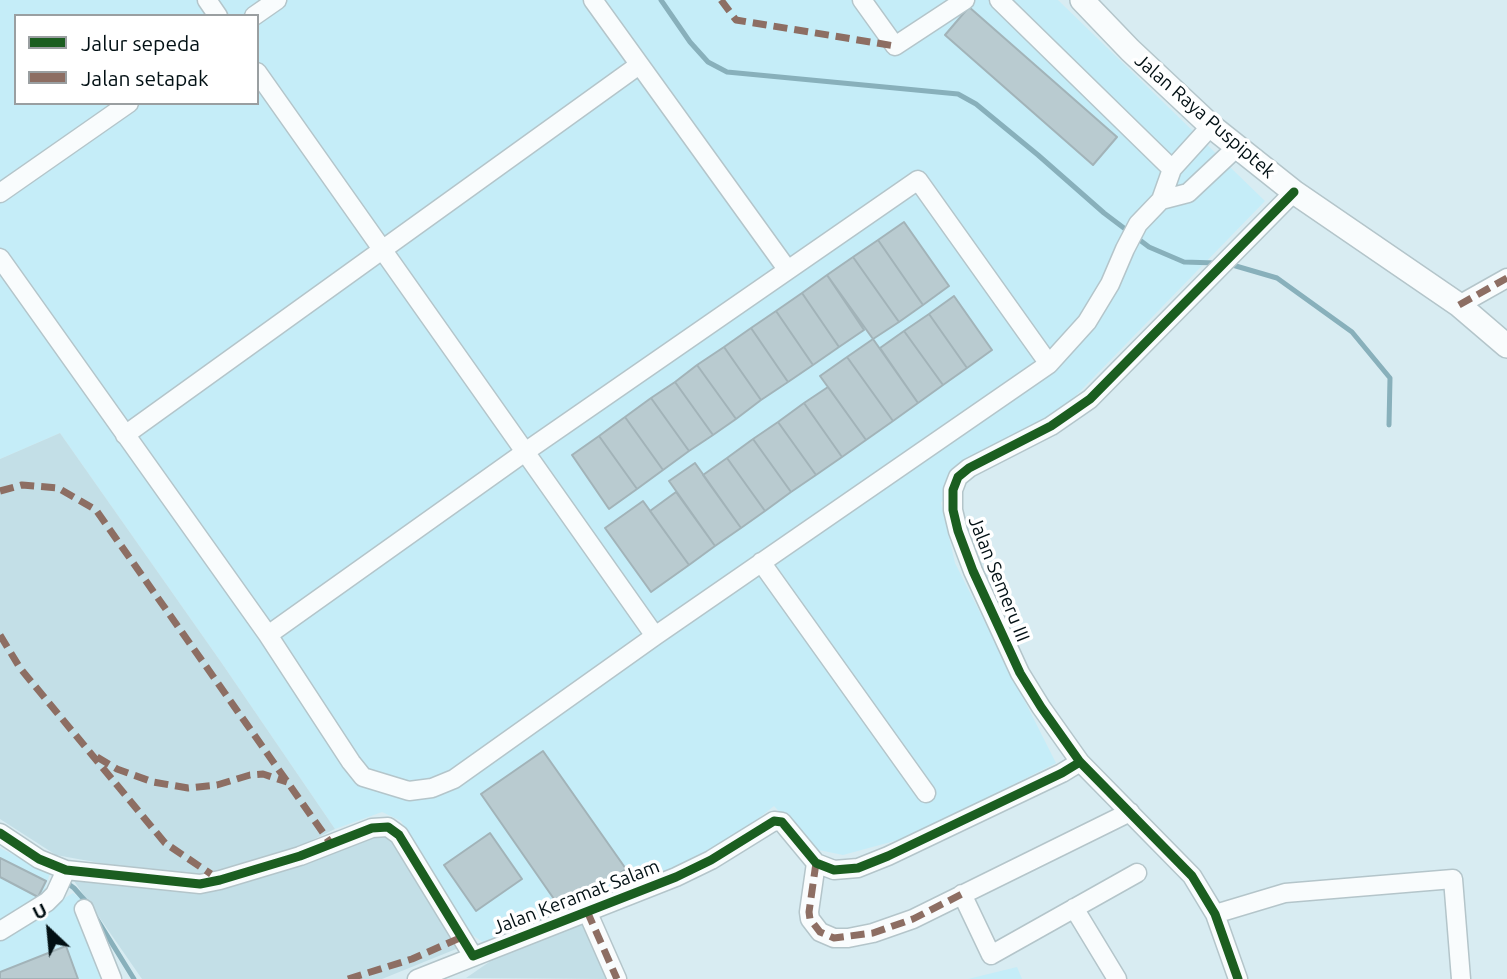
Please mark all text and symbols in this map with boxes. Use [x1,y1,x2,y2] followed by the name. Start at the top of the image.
[14,14,259,105] legend
[81,31,200,55] text: Jalur sepeda
[1130,49,1280,183] street label: Jalan Raya Puspiptek
[81,66,209,90] text: Jalan setapak
[963,513,1035,645] street label: Jalan Semeru III
[489,855,663,939] street label: Jalan Keramat Salam
[14,895,84,965] north arrow
[29,898,51,924] text: U

